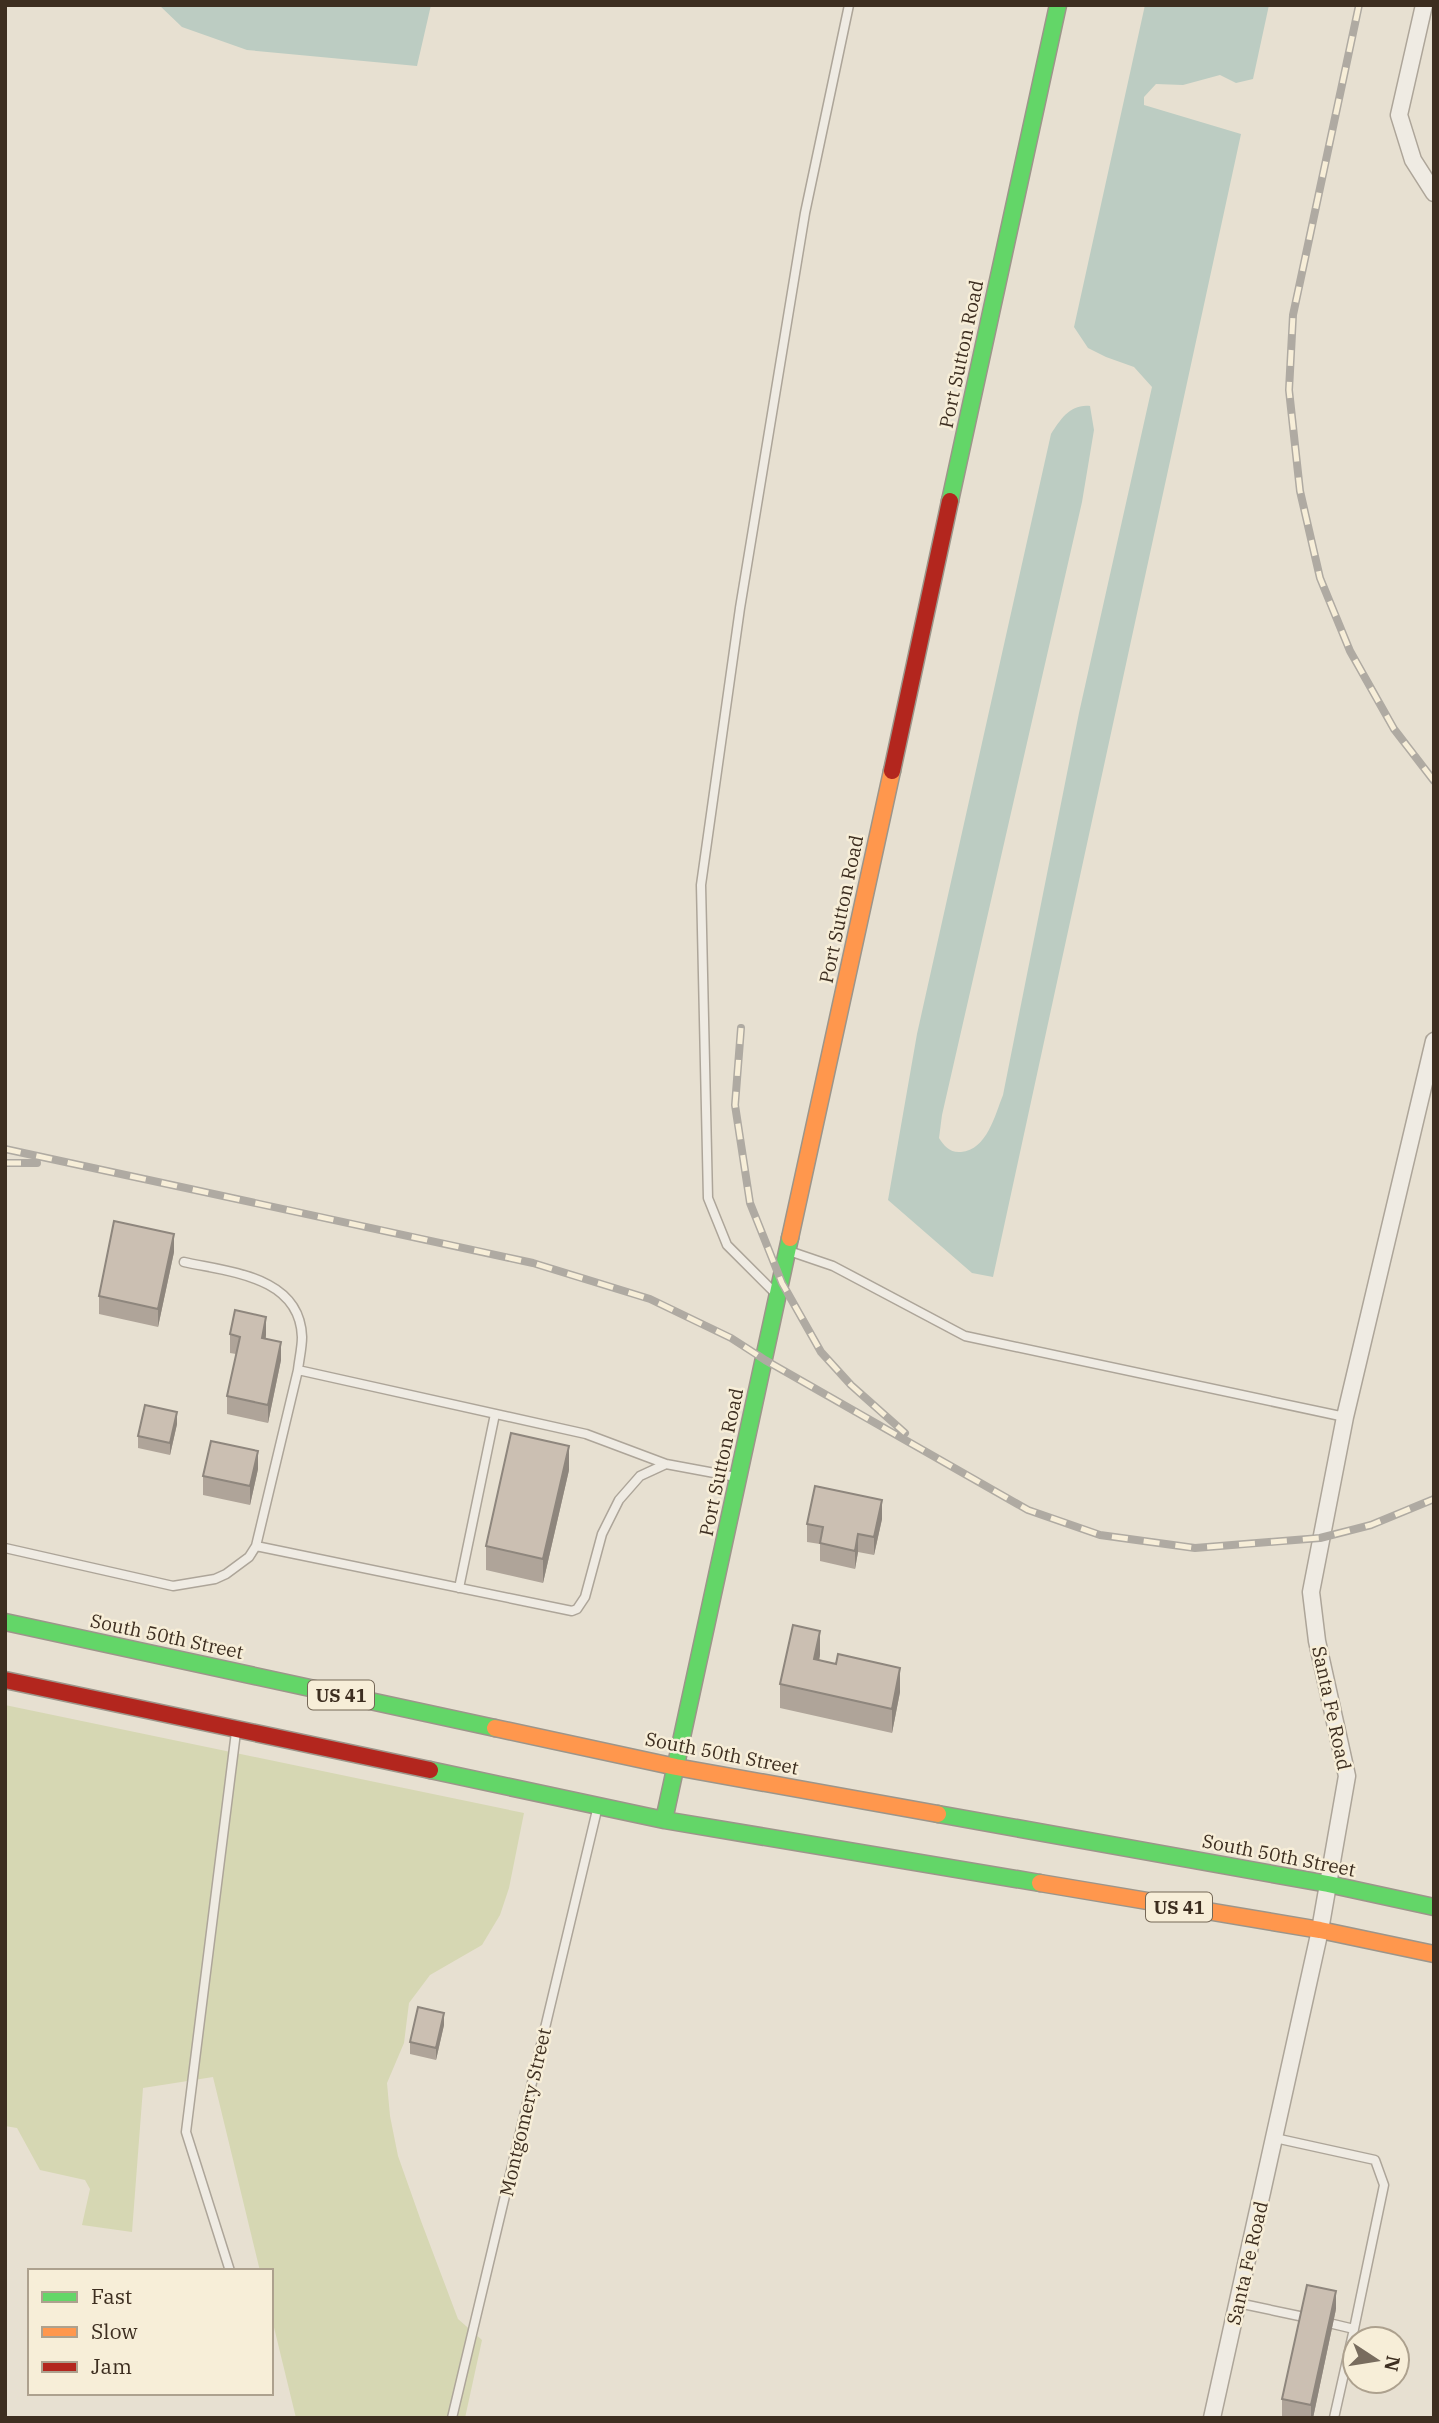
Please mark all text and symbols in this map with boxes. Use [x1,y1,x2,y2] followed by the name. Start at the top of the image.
[934,278,988,430] street label: Port Sutton Road
[814,833,868,985] street label: Port Sutton Road
[694,1386,748,1538] street label: Port Sutton Road
[88,1608,246,1664] street label: South 50th Street
[1307,1644,1357,1772] street label: Santa Fe Road
[308,1680,374,1710] road number: US 41
[643,1726,801,1780] street label: South 50th Street
[1200,1828,1358,1882] street label: South 50th Street
[1146,1893,1212,1922] road number: US 41
[494,2025,556,2199] street label: Montgomery Street
[1221,2199,1273,2327] street label: Santa Fe Road
[28,2269,273,2395] legend
[91,2282,132,2310] text: Fast
[91,2317,138,2345] text: Slow
[1341,2325,1411,2395] north arrow
[91,2352,132,2380] text: Jam
[1379,2354,1406,2373] text: N

